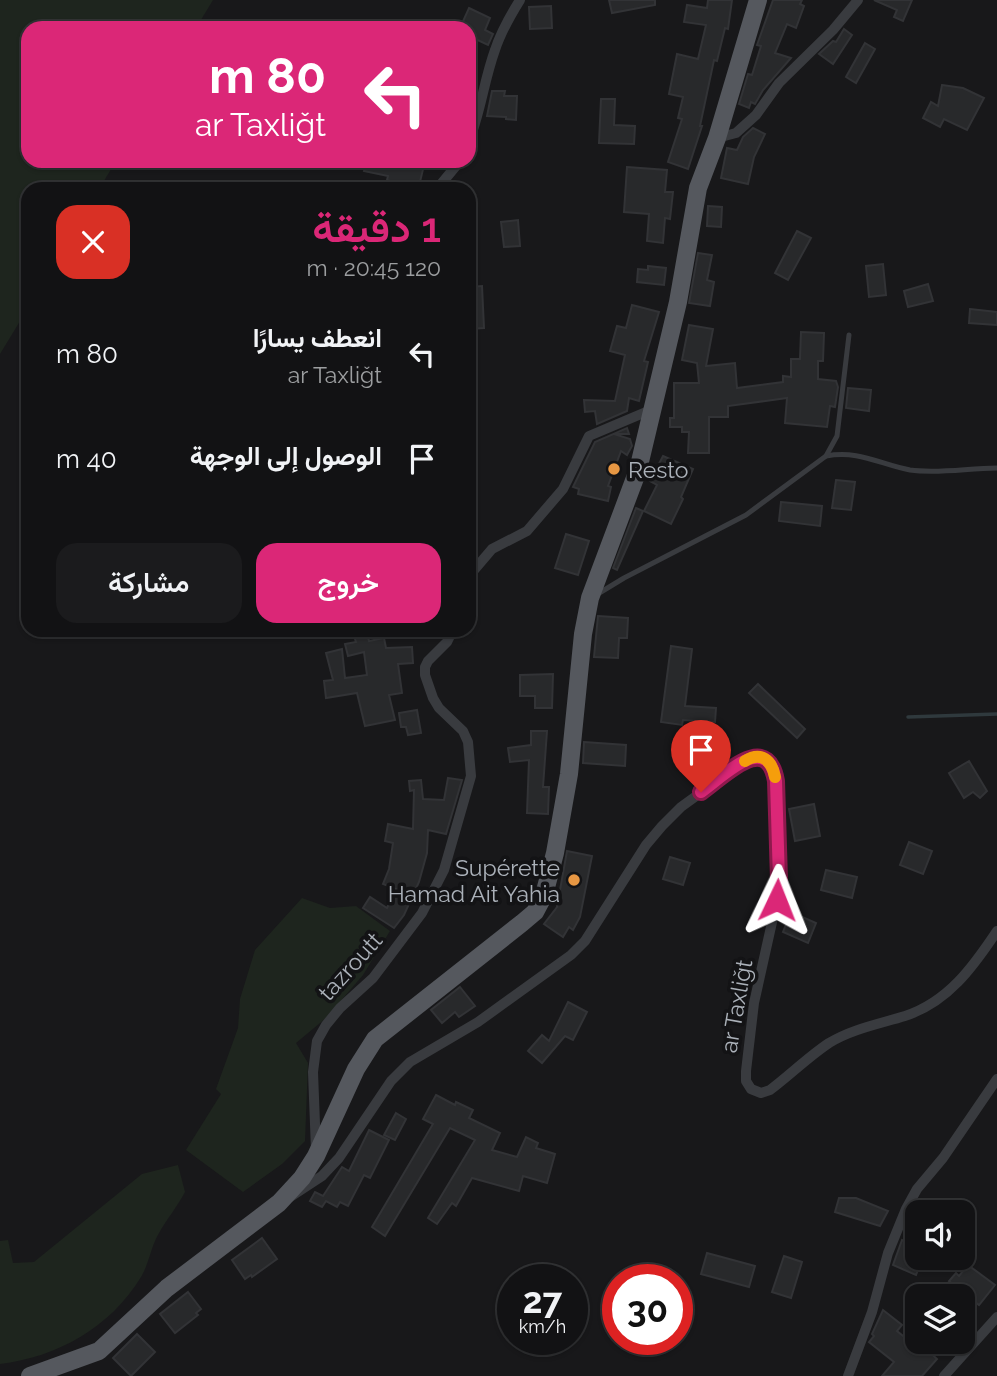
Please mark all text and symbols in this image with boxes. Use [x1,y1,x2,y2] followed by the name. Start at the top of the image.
[209,47,326,104] text: 80 m
[350,49,441,140] icon: left
[195,106,326,143] text: ar Taxliǧt
[312,203,441,252] text: 1 دقيقة
[56,205,130,279] button: close
[307,254,441,281] text: 120 m · 20:45
[253,323,382,353] text: انعطف يسارًا
[403,335,441,373] icon: left
[56,339,118,369] text: 80 m
[288,361,382,388] text: ar Taxliǧt
[403,440,441,478] icon: arrive
[190,441,382,471] text: الوصول إلى الوجهة
[56,444,117,474] text: 40 m
[628,456,688,483] place label: Resto
[606,461,622,477] marker: Resto
[56,543,242,623] button: مشاركة
[256,543,441,623] button: خروج
[671,720,731,792] pin
[682,731,720,769] icon: arrive
[388,854,560,907] place label: Supérette Hamad Ait Yahia
[740,863,814,937] position arrow
[566,872,582,888] marker: Supérette Hamad Ait Yahia
[313,926,388,1006] street label: tazroutt
[715,957,758,1055] street label: ar Taxliǧt
[905,1200,975,1354] map controls
[905,1200,975,1270] button: sound
[602,1264,693,1355] speed limit sign: 30
[523,1280,562,1321] text: 27
[905,1284,975,1354] button: layers
[519,1316,566,1337] text: km/h

